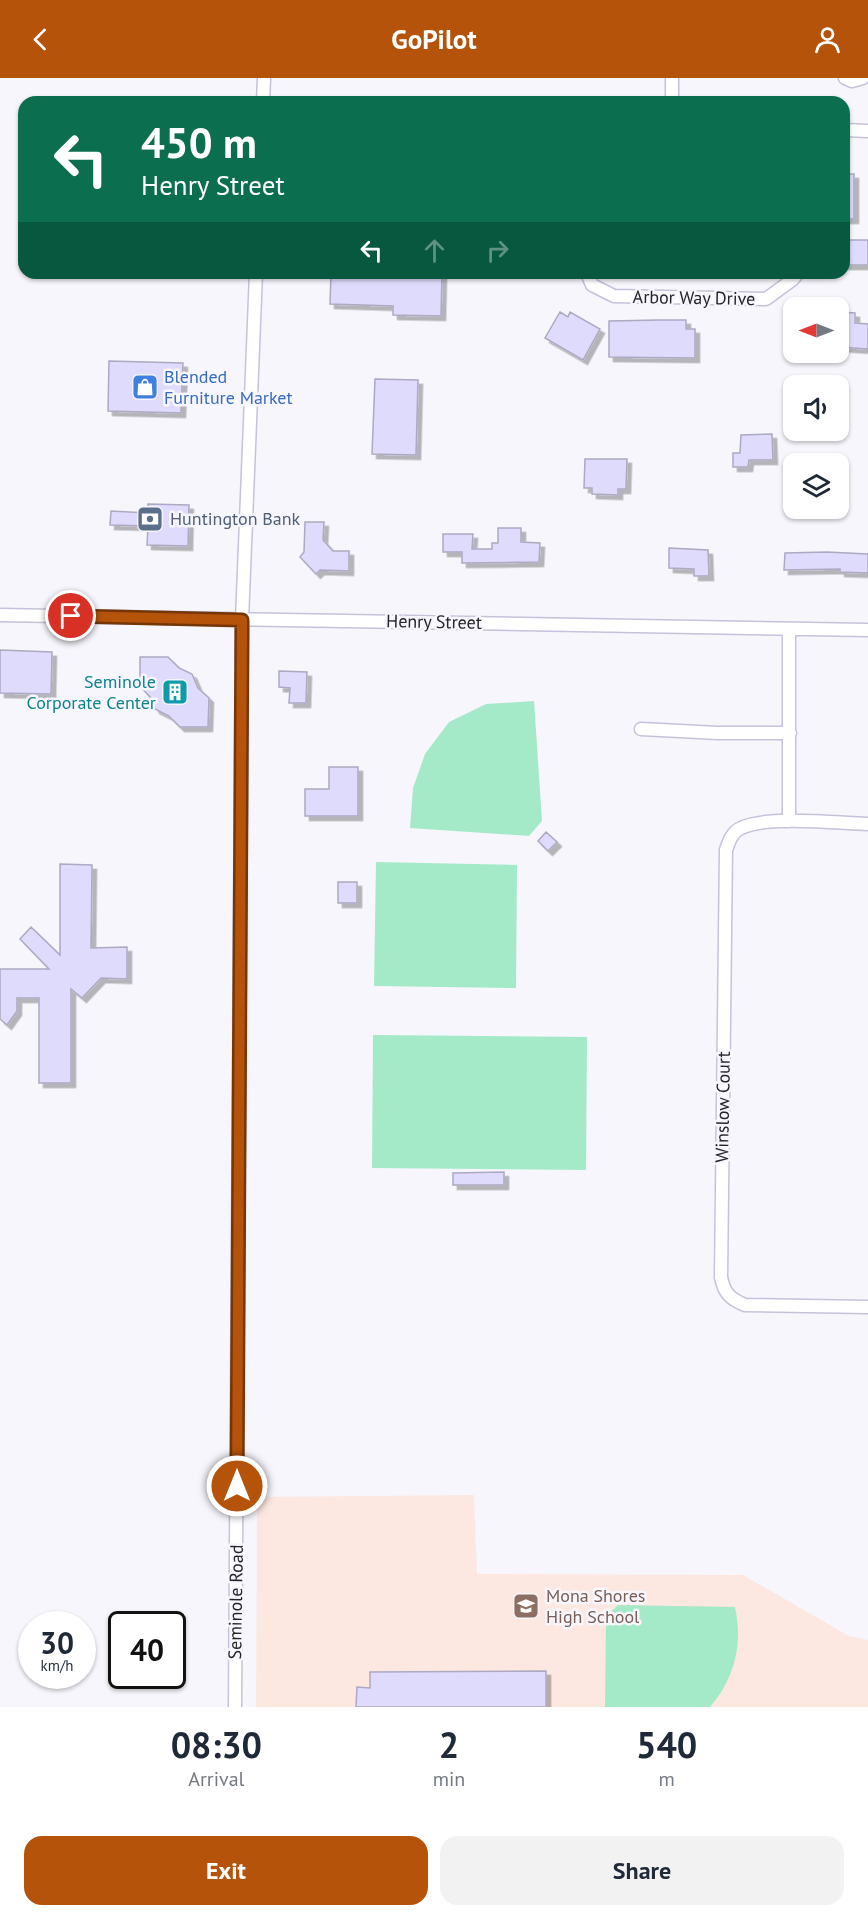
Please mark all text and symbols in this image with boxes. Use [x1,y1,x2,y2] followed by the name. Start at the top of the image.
[391,22,477,56] text: GoPilot
[24,23,57,56] icon: back
[811,23,844,56] icon: person
[141,115,257,170] text: 450 m
[42,120,120,198] icon: left
[141,168,285,202] text: Henry Street
[355,234,388,267] icon: left
[418,234,451,267] icon: ahead
[481,234,514,267] icon: right
[633,285,755,310] street label: Arbor Way Drive
[783,297,849,363] north arrow
[783,297,849,519] map controls
[164,365,293,409] place label: Blended Furniture Market
[130,372,160,402] shop icon: Blended Furniture Market
[783,375,849,441] button: sound
[783,453,849,519] button: layers
[135,504,165,534] bank icon: Huntington Bank
[170,507,301,530] place label: Huntington Bank
[45,590,96,641] pin
[54,599,87,632] icon: arrive
[386,609,482,634] street label: Henry Street
[26,670,156,714] place label: Seminole Corporate Center
[160,677,190,707] building icon: Seminole Corporate Center
[710,1051,735,1163] street label: Winslow Court
[205,1454,269,1518] position arrow
[223,1544,248,1660] street label: Seminole Road
[546,1584,645,1628] place label: Mona Shores High School
[511,1591,541,1621] school or university icon: Mona Shores High School
[108,1611,186,1689] speed limit sign: 40
[40,1623,74,1662] text: 30
[41,1656,73,1675] text: km/h
[171,1721,262,1768] text: 08:30
[439,1721,459,1768] text: 2
[636,1721,697,1768] text: 540
[188,1766,244,1792] text: Arrival
[433,1766,465,1792] text: min
[659,1766,675,1792] text: m
[24,1836,428,1905] button: Exit
[440,1836,844,1905] button: Share

